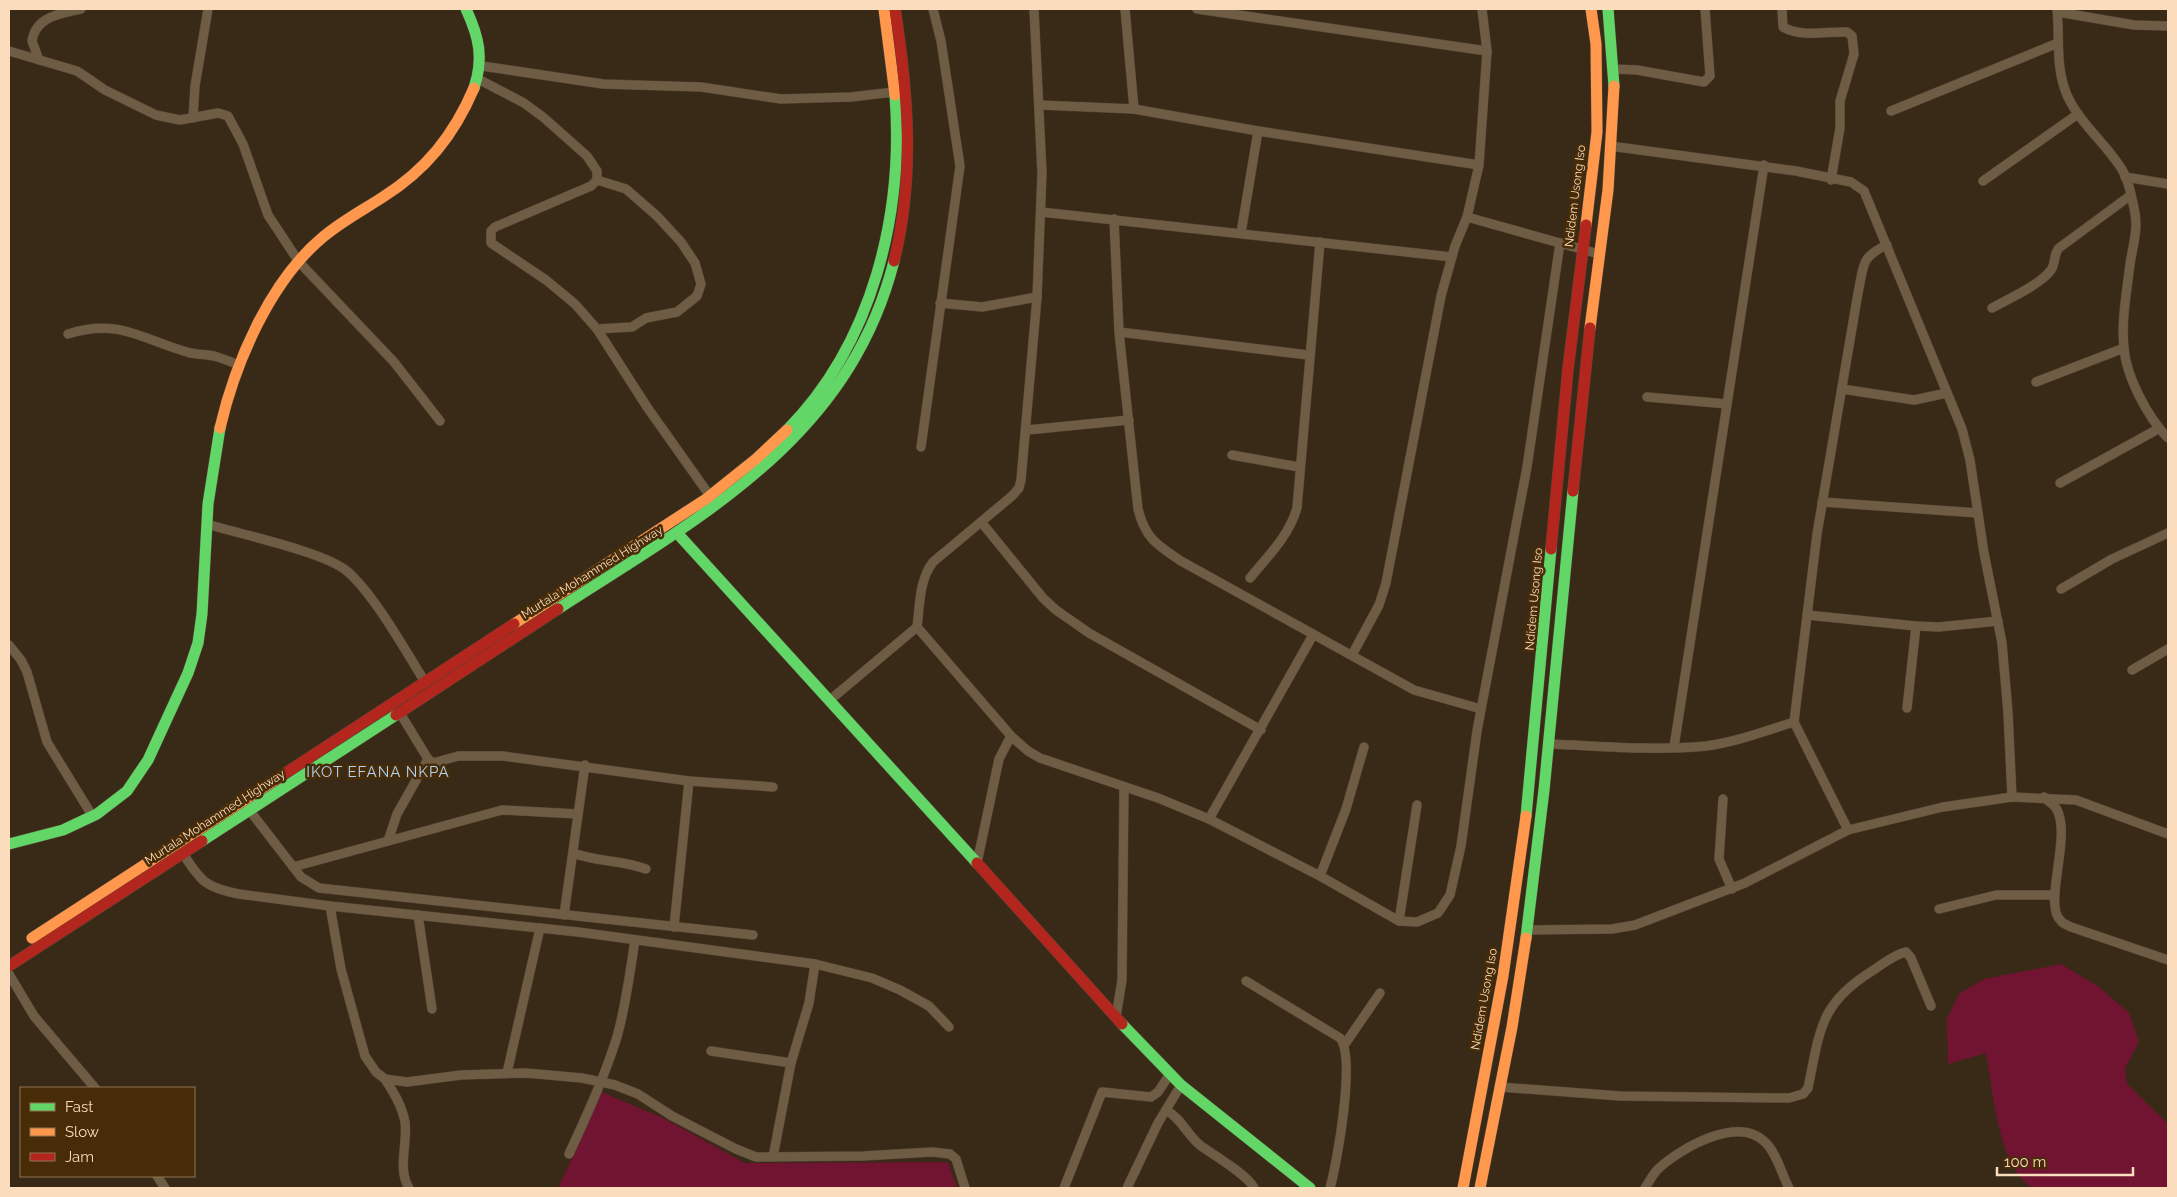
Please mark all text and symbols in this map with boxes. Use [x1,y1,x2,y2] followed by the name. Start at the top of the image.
[1562,144,1588,248] street label: Ndidem Usong Iso
[519,522,666,621] street label: Murtala Mohammed Highway
[1523,547,1545,651] street label: Ndidem Usong Iso
[306,763,450,781] district label: IKOT EFANA NKPA
[142,766,288,868] street label: Murtala Mohammed Highway
[1468,947,1500,1051] street label: Ndidem Usong Iso
[20,1087,195,1177] legend
[65,1098,93,1116] text: Fast
[65,1123,99,1141] text: Slow
[1997,1144,2133,1176] scale bar
[65,1148,94,1166] text: Jam
[2004,1153,2046,1171] text: 100 m

